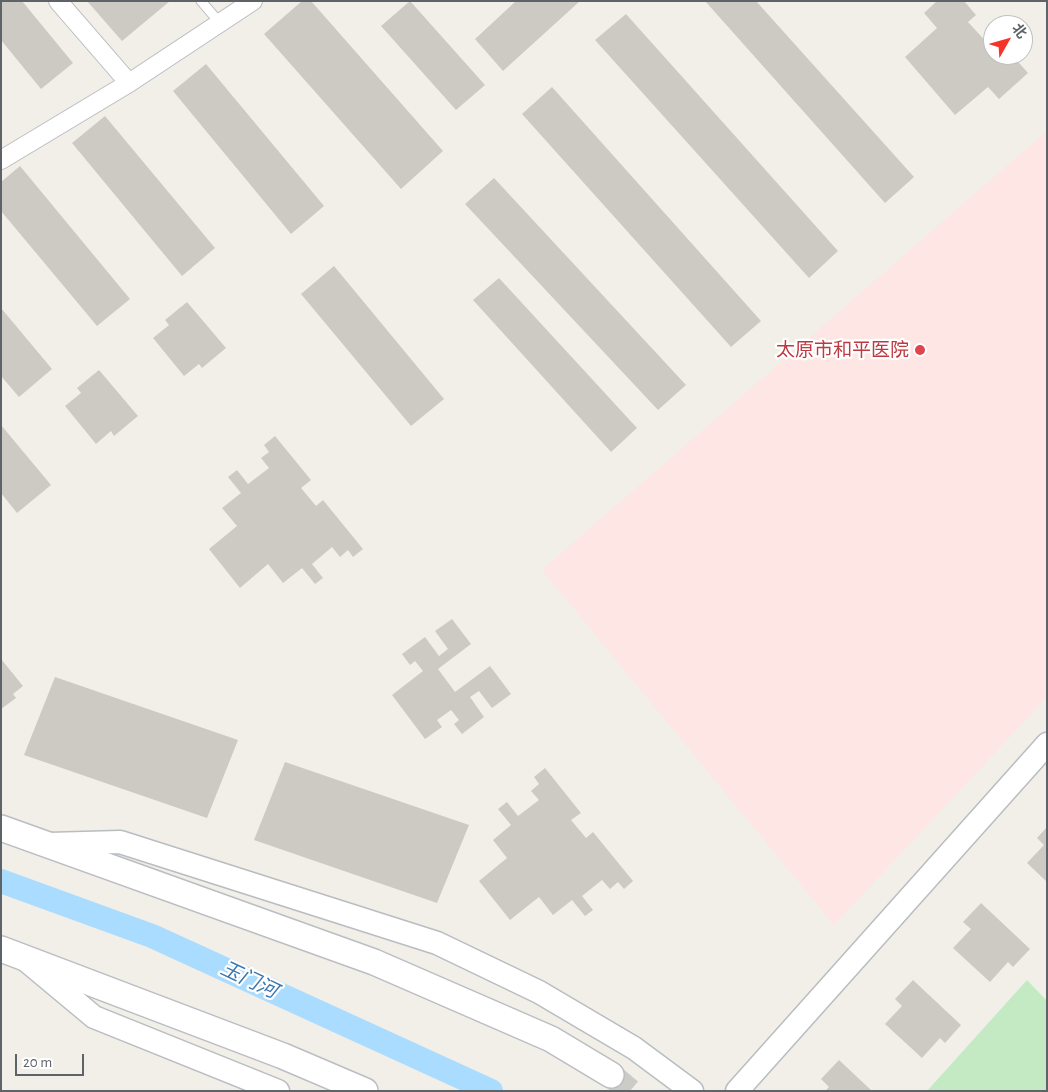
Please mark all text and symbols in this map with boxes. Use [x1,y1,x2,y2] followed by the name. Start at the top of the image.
[983,15,1033,65] north arrow
[1009,22,1029,41] text: 北
[776,339,909,361] place label: 太原市和平医院
[913,343,927,357] marker: 太原市和平医院
[217,956,281,1004] water label: 玉门河
[18,1044,86,1076] scale bar
[23,1055,52,1070] text: 20 m

